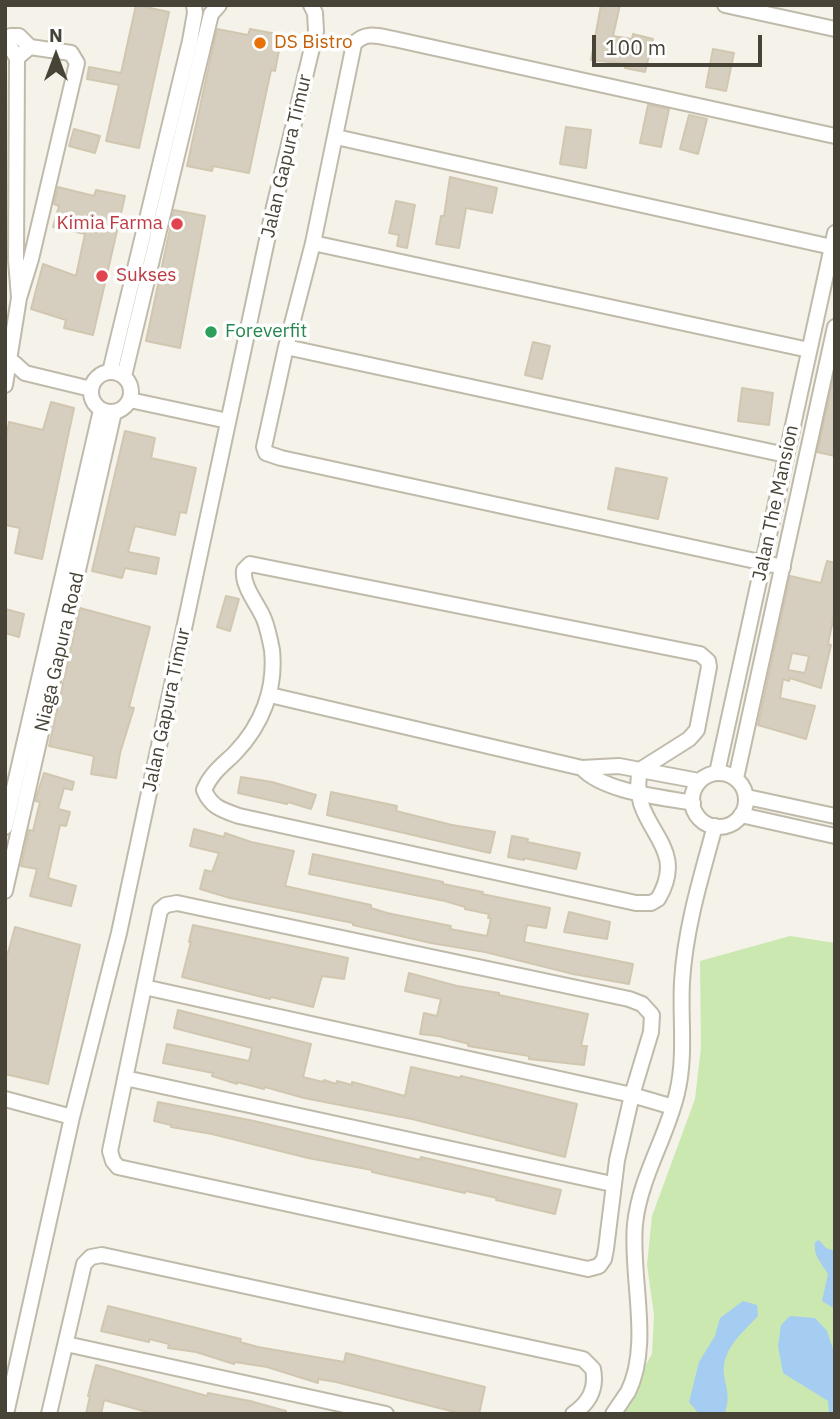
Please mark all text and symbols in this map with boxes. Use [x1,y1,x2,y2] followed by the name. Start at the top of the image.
[21,21,91,91] north arrow
[595,21,765,65] scale bar
[49,23,63,47] text: N
[274,32,353,54] place label: DS Bistro
[605,33,666,61] text: 100 m
[252,35,268,51] marker: DS Bistro
[257,72,317,240] street label: Jalan Gapura Timur
[57,213,163,235] place label: Kimia Farma
[169,216,185,232] marker: Kimia Farma
[116,265,177,287] place label: Sukses
[94,268,110,284] marker: Sukses
[225,321,307,343] place label: Foreverfit
[203,324,219,340] marker: Foreverfit
[748,423,804,583] street label: Jalan The Mansion
[31,570,89,734] street label: Niaga Gapura Road
[138,626,196,794] street label: Jalan Gapura Timur

